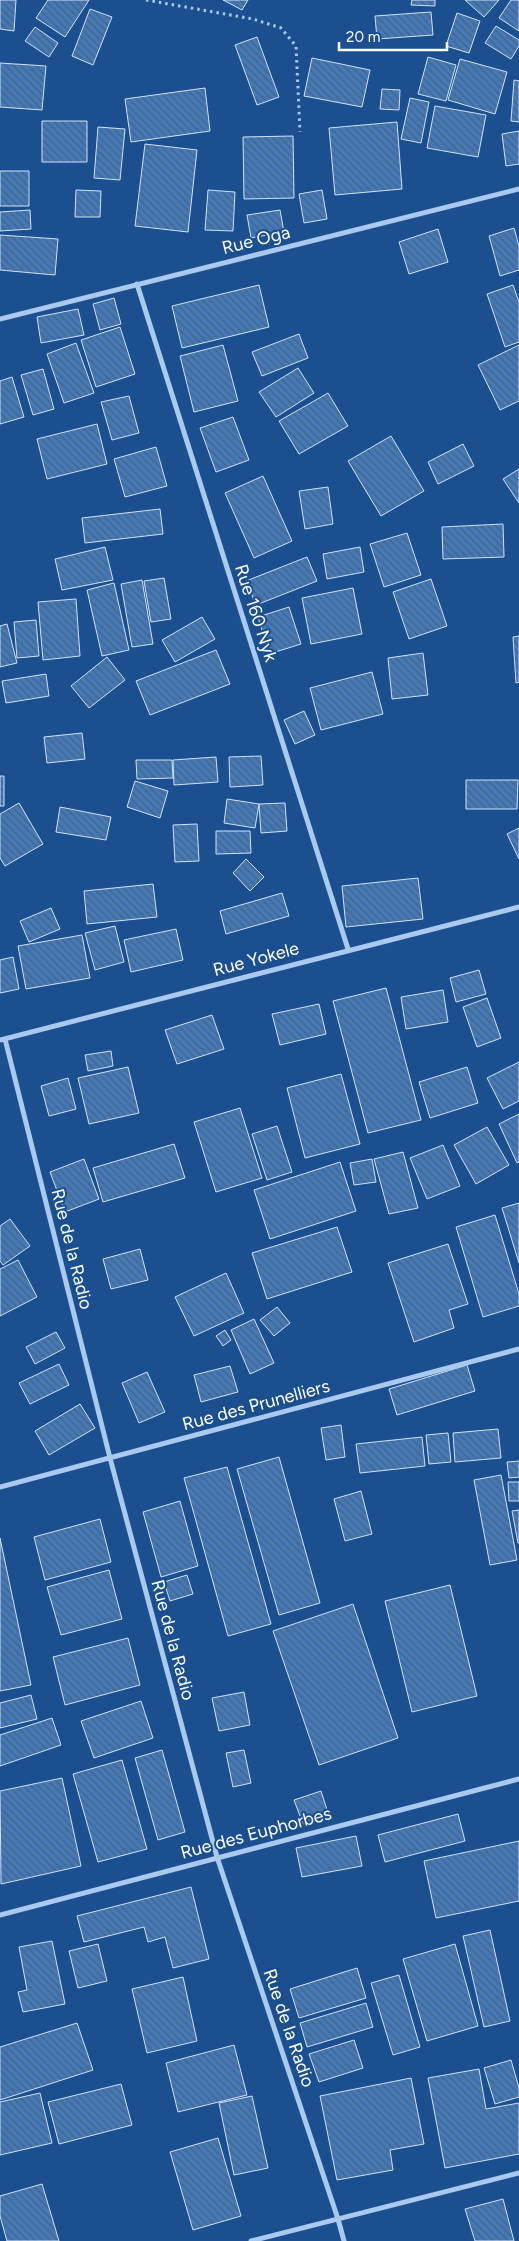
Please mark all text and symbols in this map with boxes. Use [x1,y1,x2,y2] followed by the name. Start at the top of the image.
[339,20,446,52] scale bar
[346,28,380,46] text: 20 m
[220,221,292,259] street label: Rue Oga
[230,561,282,665] street label: Rue 160 Nyk
[211,937,301,981] street label: Rue Yokele
[46,1186,98,1312] street label: Rue de la Radio
[180,1375,332,1435] street label: Rue des Prunelliers
[146,1577,200,1703] street label: Rue de la Radio
[178,1802,334,1864] street label: Rue des Euphorbes
[258,1966,320,2090] street label: Rue de la Radio

